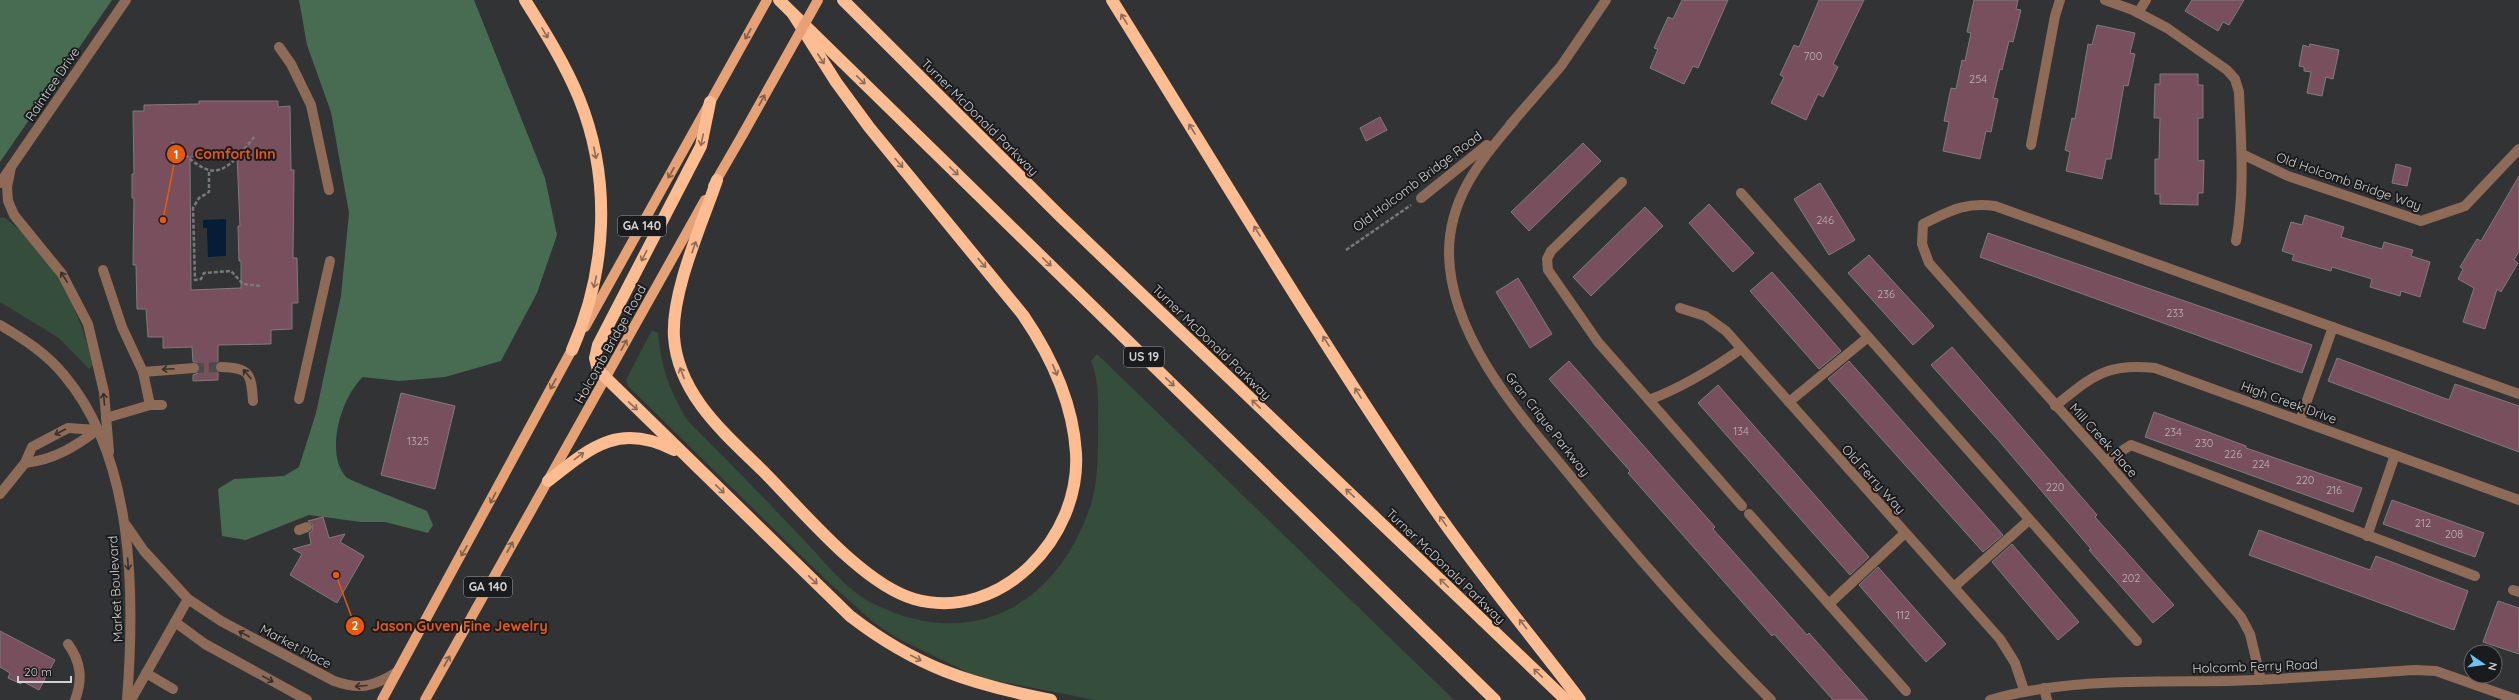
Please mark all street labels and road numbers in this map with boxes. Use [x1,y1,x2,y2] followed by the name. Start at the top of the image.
[21,44,83,124] street label: Raintree Drive
[918,55,1042,179] street label: Turner McDonald Parkway
[1349,127,1485,235] street label: Old Holcomb Bridge Road
[2274,149,2424,213] street label: Old Holcomb Bridge Way
[618,216,666,236] road number: GA 140
[1149,281,1275,403] street label: Turner McDonald Parkway
[571,282,649,406] street label: Holcomb Bridge Road
[1124,347,1164,367] road number: US 19
[1502,369,1594,479] street label: Gran Crique Parkway
[2239,377,2339,427] street label: High Creek Drive
[2067,400,2141,480] street label: Mill Creek Place
[1839,441,1909,517] street label: Old Ferry Way
[1383,505,1509,627] street label: Turner McDonald Parkway
[104,535,126,643] street label: Market Boulevard
[464,577,512,597] road number: GA 140
[258,621,334,671] street label: Market Place
[2192,656,2318,676] street label: Holcomb Ferry Road

